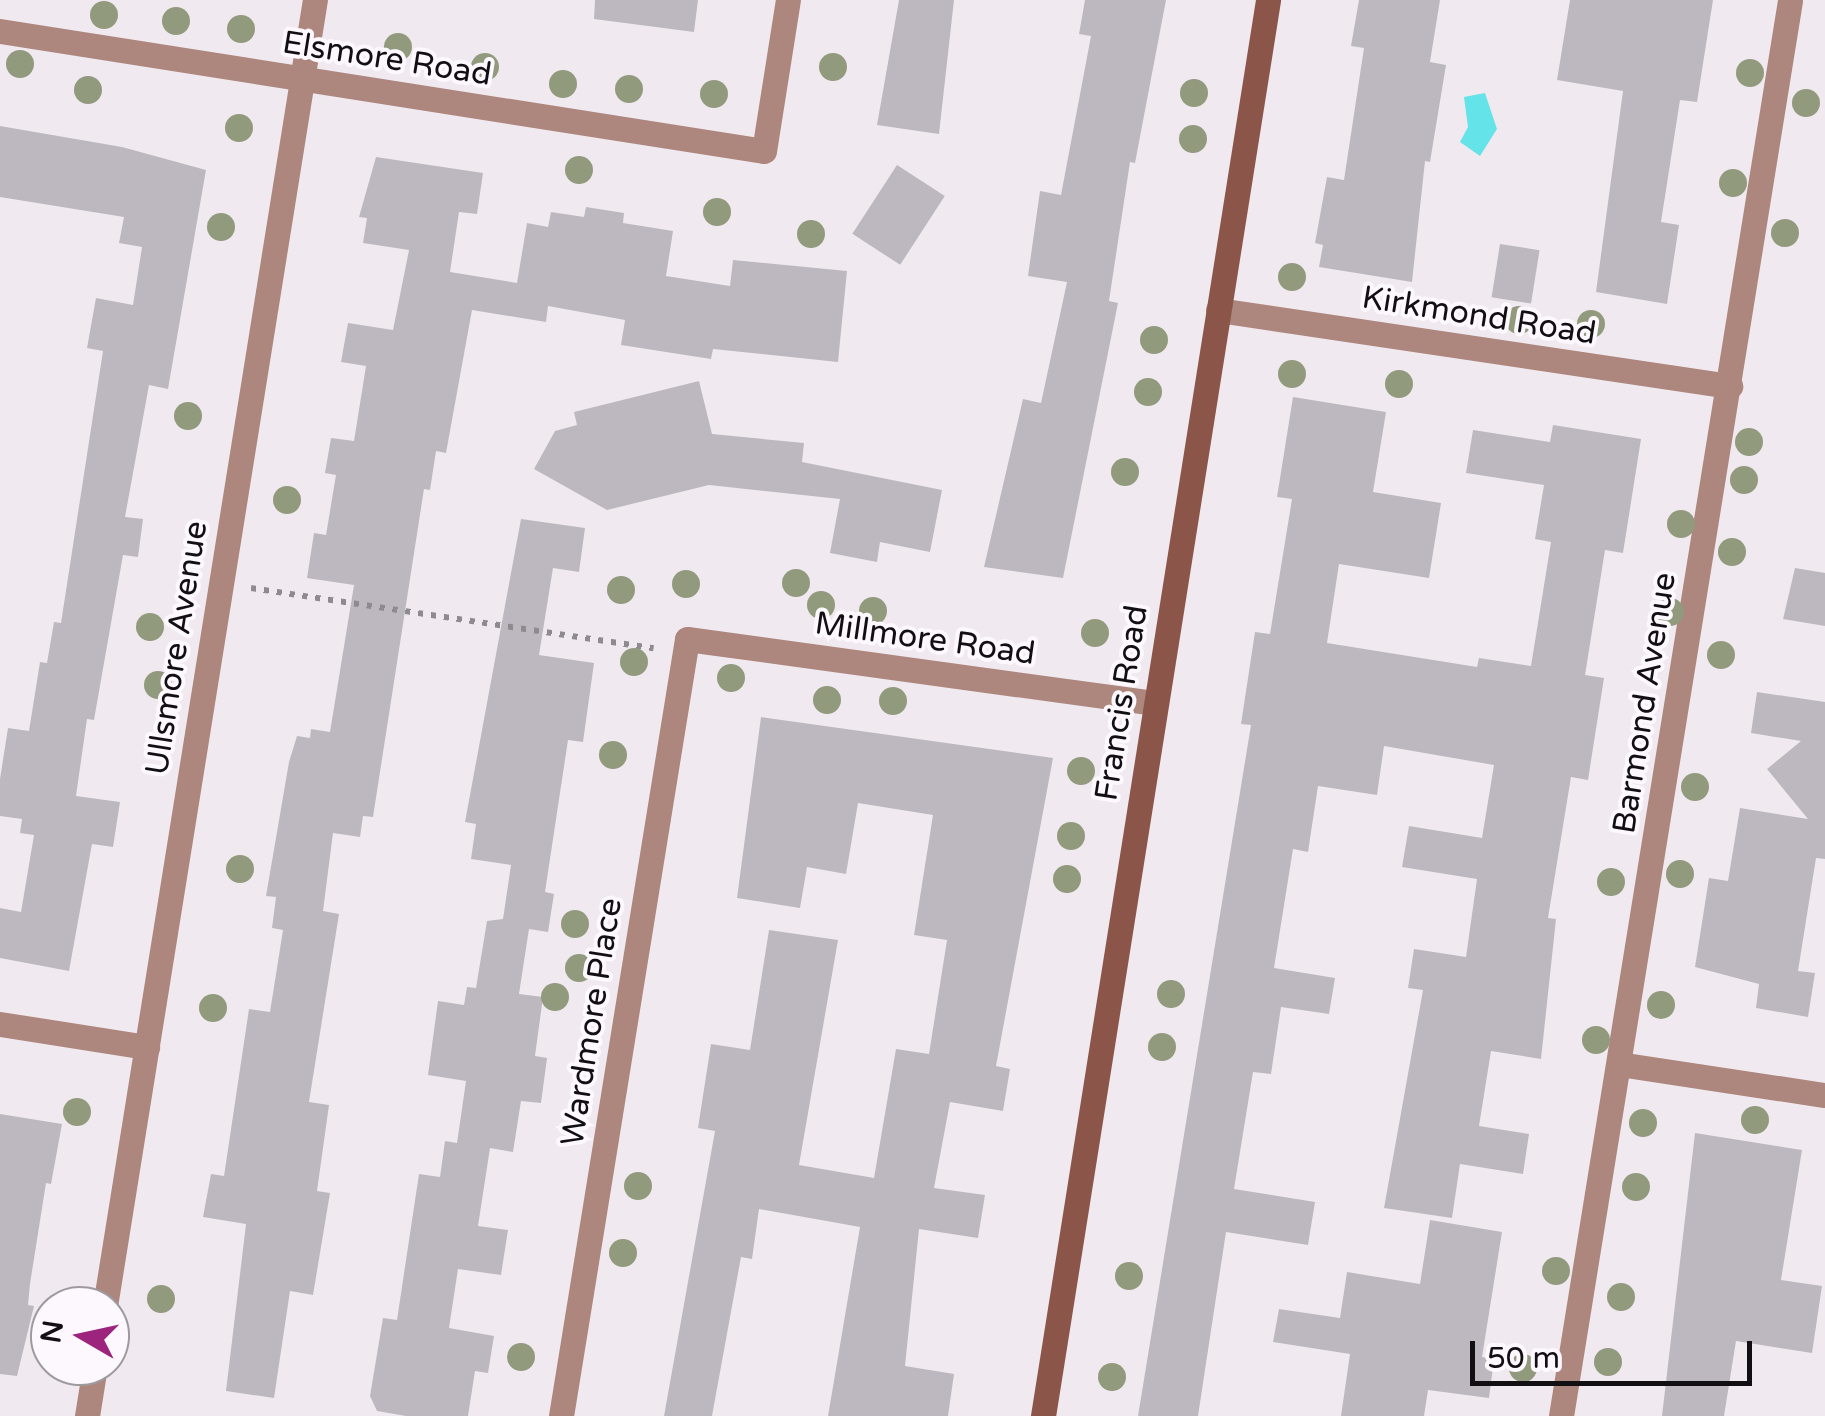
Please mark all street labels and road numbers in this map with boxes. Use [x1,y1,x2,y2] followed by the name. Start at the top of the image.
[280,24,494,94] street label: Elsmore Road
[1359,279,1599,353] street label: Kirkmond Road
[138,518,216,778] street label: Ullsmore Avenue
[1605,570,1685,836] street label: Barmond Avenue
[1088,602,1156,804] street label: Francis Road
[812,605,1038,673] street label: Millmore Road
[553,895,631,1149] street label: Wardmore Place

